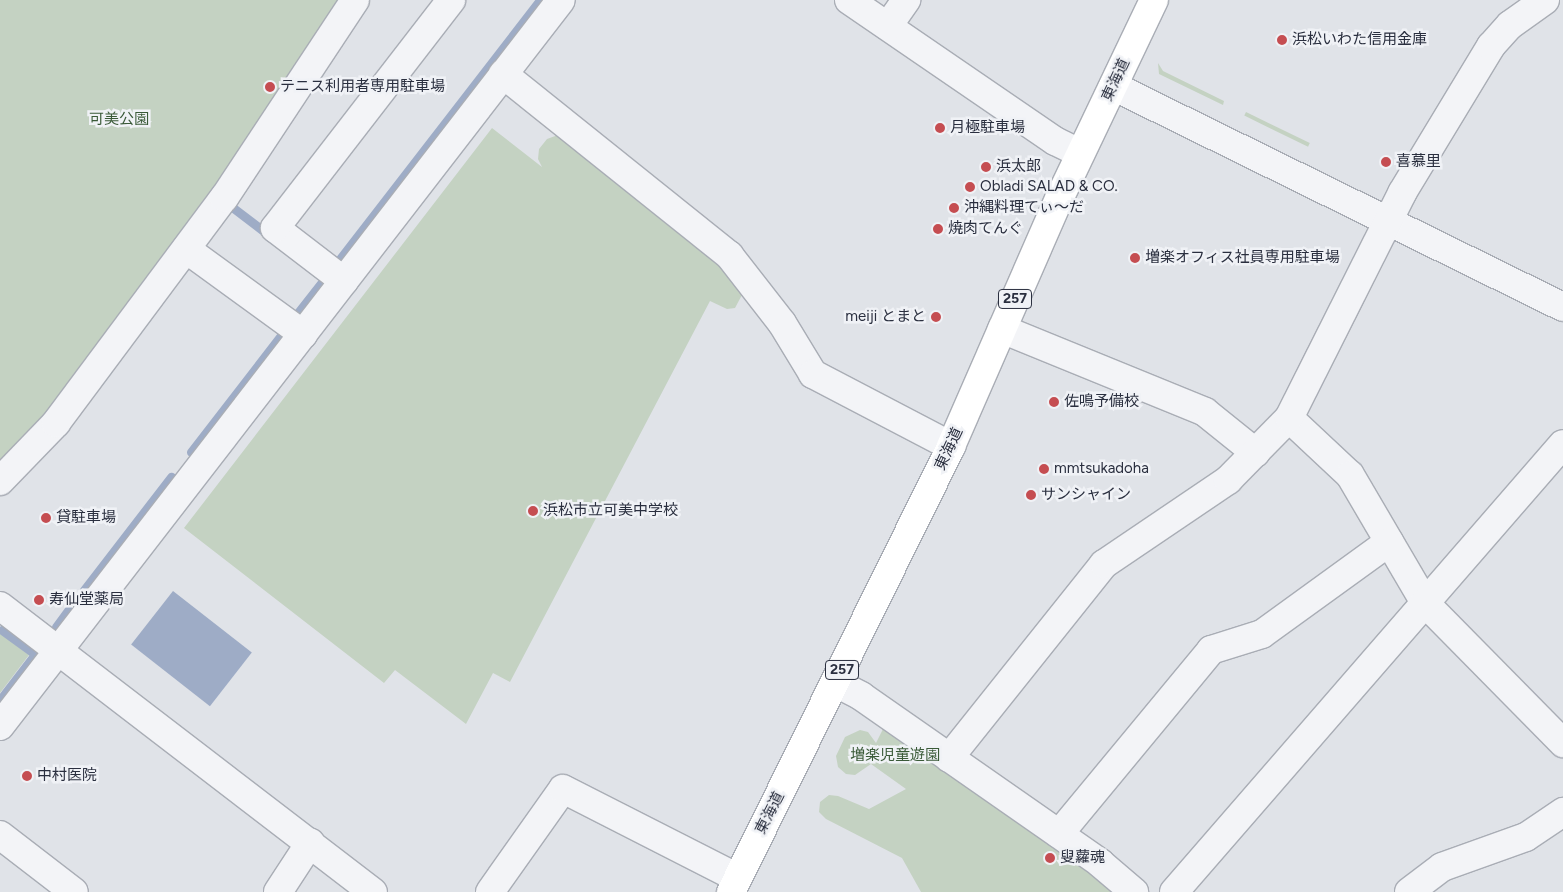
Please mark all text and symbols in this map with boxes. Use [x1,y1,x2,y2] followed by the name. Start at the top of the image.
[1292,31,1427,49] place label: 浜松いわた信用金庫
[1276,34,1288,46] marker: 浜松いわた信用金庫
[1098,56,1134,104] street label: 東海道
[280,78,445,96] place label: テニス利用者専用駐車場
[264,81,276,93] marker: テニス利用者専用駐車場
[89,111,149,129] park label: 可美公園
[950,119,1025,137] place label: 月極駐車場
[934,122,946,134] marker: 月極駐車場
[1396,153,1441,171] place label: 喜慕里
[1380,156,1392,168] marker: 喜慕里
[996,158,1041,176] place label: 浜太郎
[980,161,992,173] marker: 浜太郎
[980,178,1118,196] place label: Obladi SALAD & CO.
[964,181,976,193] marker: Obladi SALAD & CO.
[964,199,1084,217] place label: 沖縄料理てぃ〜だ
[948,202,960,214] marker: 沖縄料理てぃ〜だ
[948,220,1023,238] place label: 焼肉てんぐ
[932,223,944,235] marker: 焼肉てんぐ
[1145,249,1340,267] place label: 増楽オフィス社員専用駐車場
[1129,252,1141,264] marker: 増楽オフィス社員専用駐車場
[998,288,1032,310] road number: 257
[845,308,926,326] place label: meiji とまと
[930,311,942,323] marker: meiji とまと
[1064,393,1139,411] place label: 佐鳴予備校
[1048,396,1060,408] marker: 佐鳴予備校
[931,425,967,473] street label: 東海道
[1054,460,1149,478] place label: mmtsukadoha
[1038,463,1050,475] marker: mmtsukadoha
[1041,486,1131,504] place label: サンシャイン
[1025,489,1037,501] marker: サンシャイン
[543,502,678,520] place label: 浜松市立可美中学校
[527,505,539,517] marker: 浜松市立可美中学校
[56,509,116,527] place label: 貸駐車場
[40,512,52,524] marker: 貸駐車場
[49,591,124,609] place label: 寿仙堂薬局
[33,594,45,606] marker: 寿仙堂薬局
[824,658,860,682] road number: 257
[850,747,940,765] park label: 増楽児童遊園
[37,767,97,785] place label: 中村医院
[21,770,33,782] marker: 中村医院
[752,789,788,837] street label: 東海道
[1060,849,1105,867] place label: 叟蘿魂
[1044,852,1056,864] marker: 叟蘿魂

